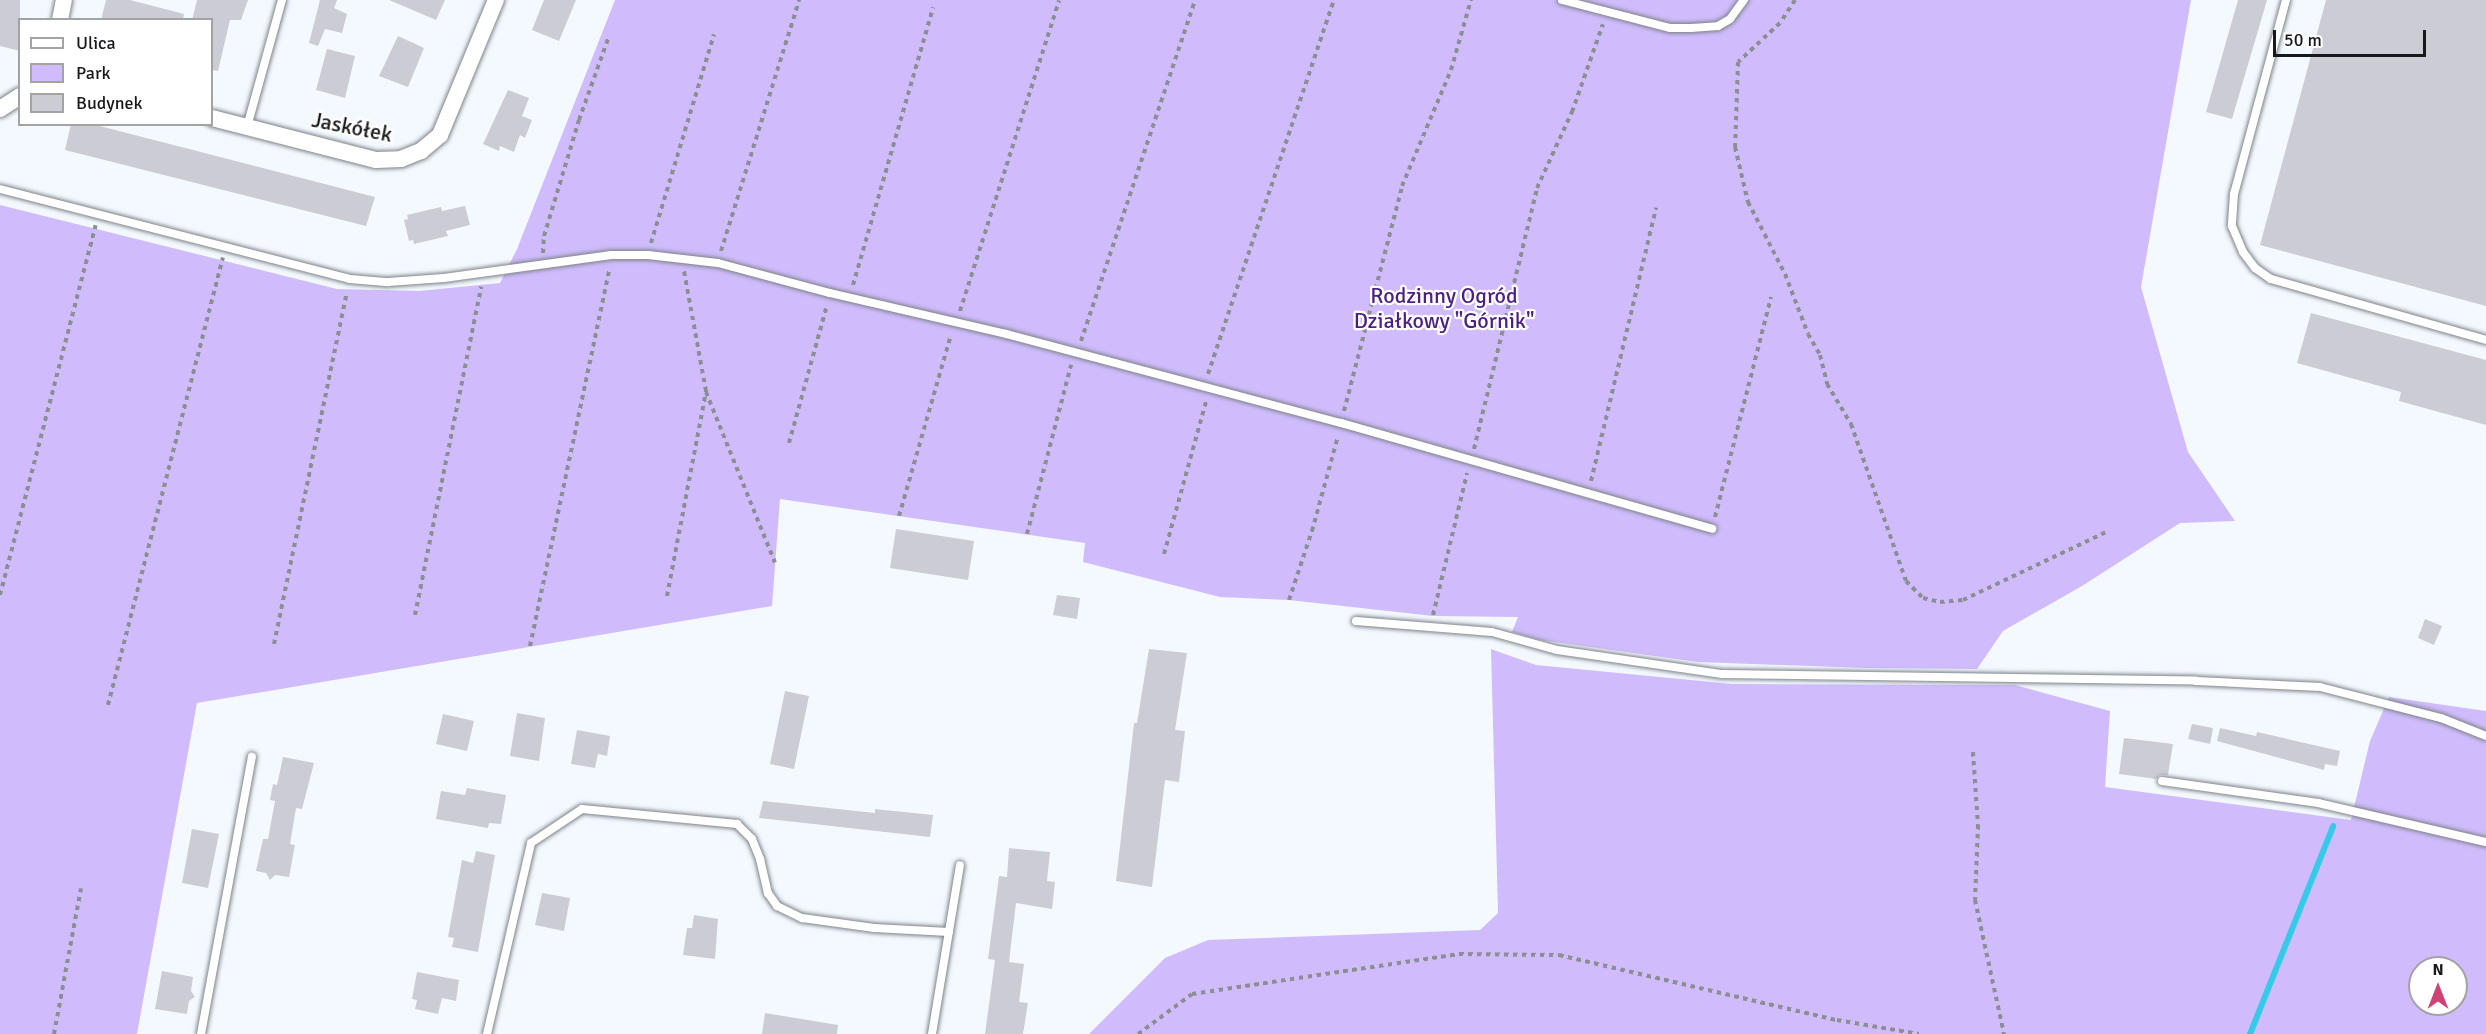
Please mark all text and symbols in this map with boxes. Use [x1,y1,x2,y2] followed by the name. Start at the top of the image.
[18,18,213,126] legend
[2276,18,2429,56] scale bar
[2284,29,2322,51] text: 50 m
[76,32,116,54] text: Ulica
[76,62,111,84] text: Park
[76,92,143,114] text: Budynek
[309,106,395,148] street label: Jaskółek
[1354,282,1534,334] park label: Rodzinny Ogród Działkowy "Górnik"
[2408,956,2468,1016] north arrow
[2432,960,2444,980] text: N

